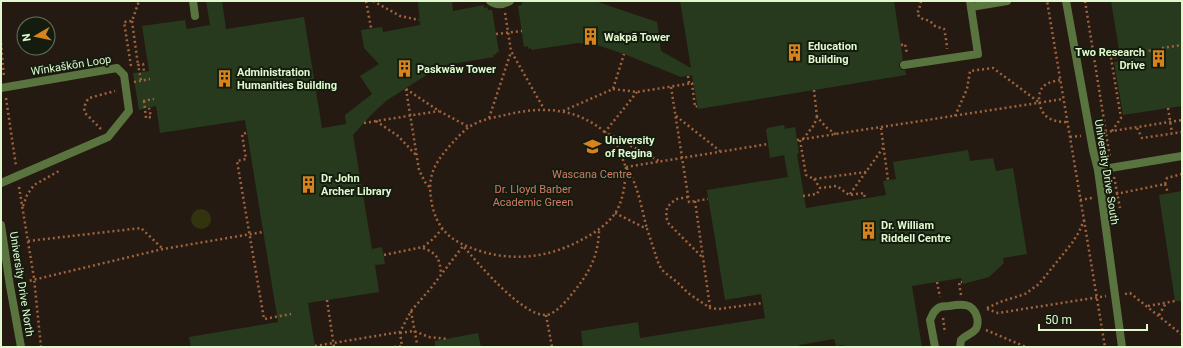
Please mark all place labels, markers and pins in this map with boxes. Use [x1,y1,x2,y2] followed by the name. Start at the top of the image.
[581,27,601,47] building icon: Wakpā Tower
[604,31,670,44] place label: Wakpā Tower
[808,40,857,66] place label: Education Building
[785,42,805,62] building icon: Education Building
[1075,46,1145,72] place label: Two Research Drive
[1148,48,1168,68] building icon: Two Research Drive
[394,59,414,79] building icon: Paskwāw Tower
[417,63,496,76] place label: Paskwāw Tower
[237,66,337,92] place label: Administration Humanities Building
[214,68,234,88] building icon: Administration Humanities Building
[605,134,655,160] place label: University of Regina
[582,136,602,156] school or university icon: University of Regina
[321,172,392,198] place label: Dr John Archer Library
[298,174,318,194] building icon: Dr John Archer Library
[881,219,951,245] place label: Dr. William Riddell Centre
[858,221,878,241] building icon: Dr. William Riddell Centre

